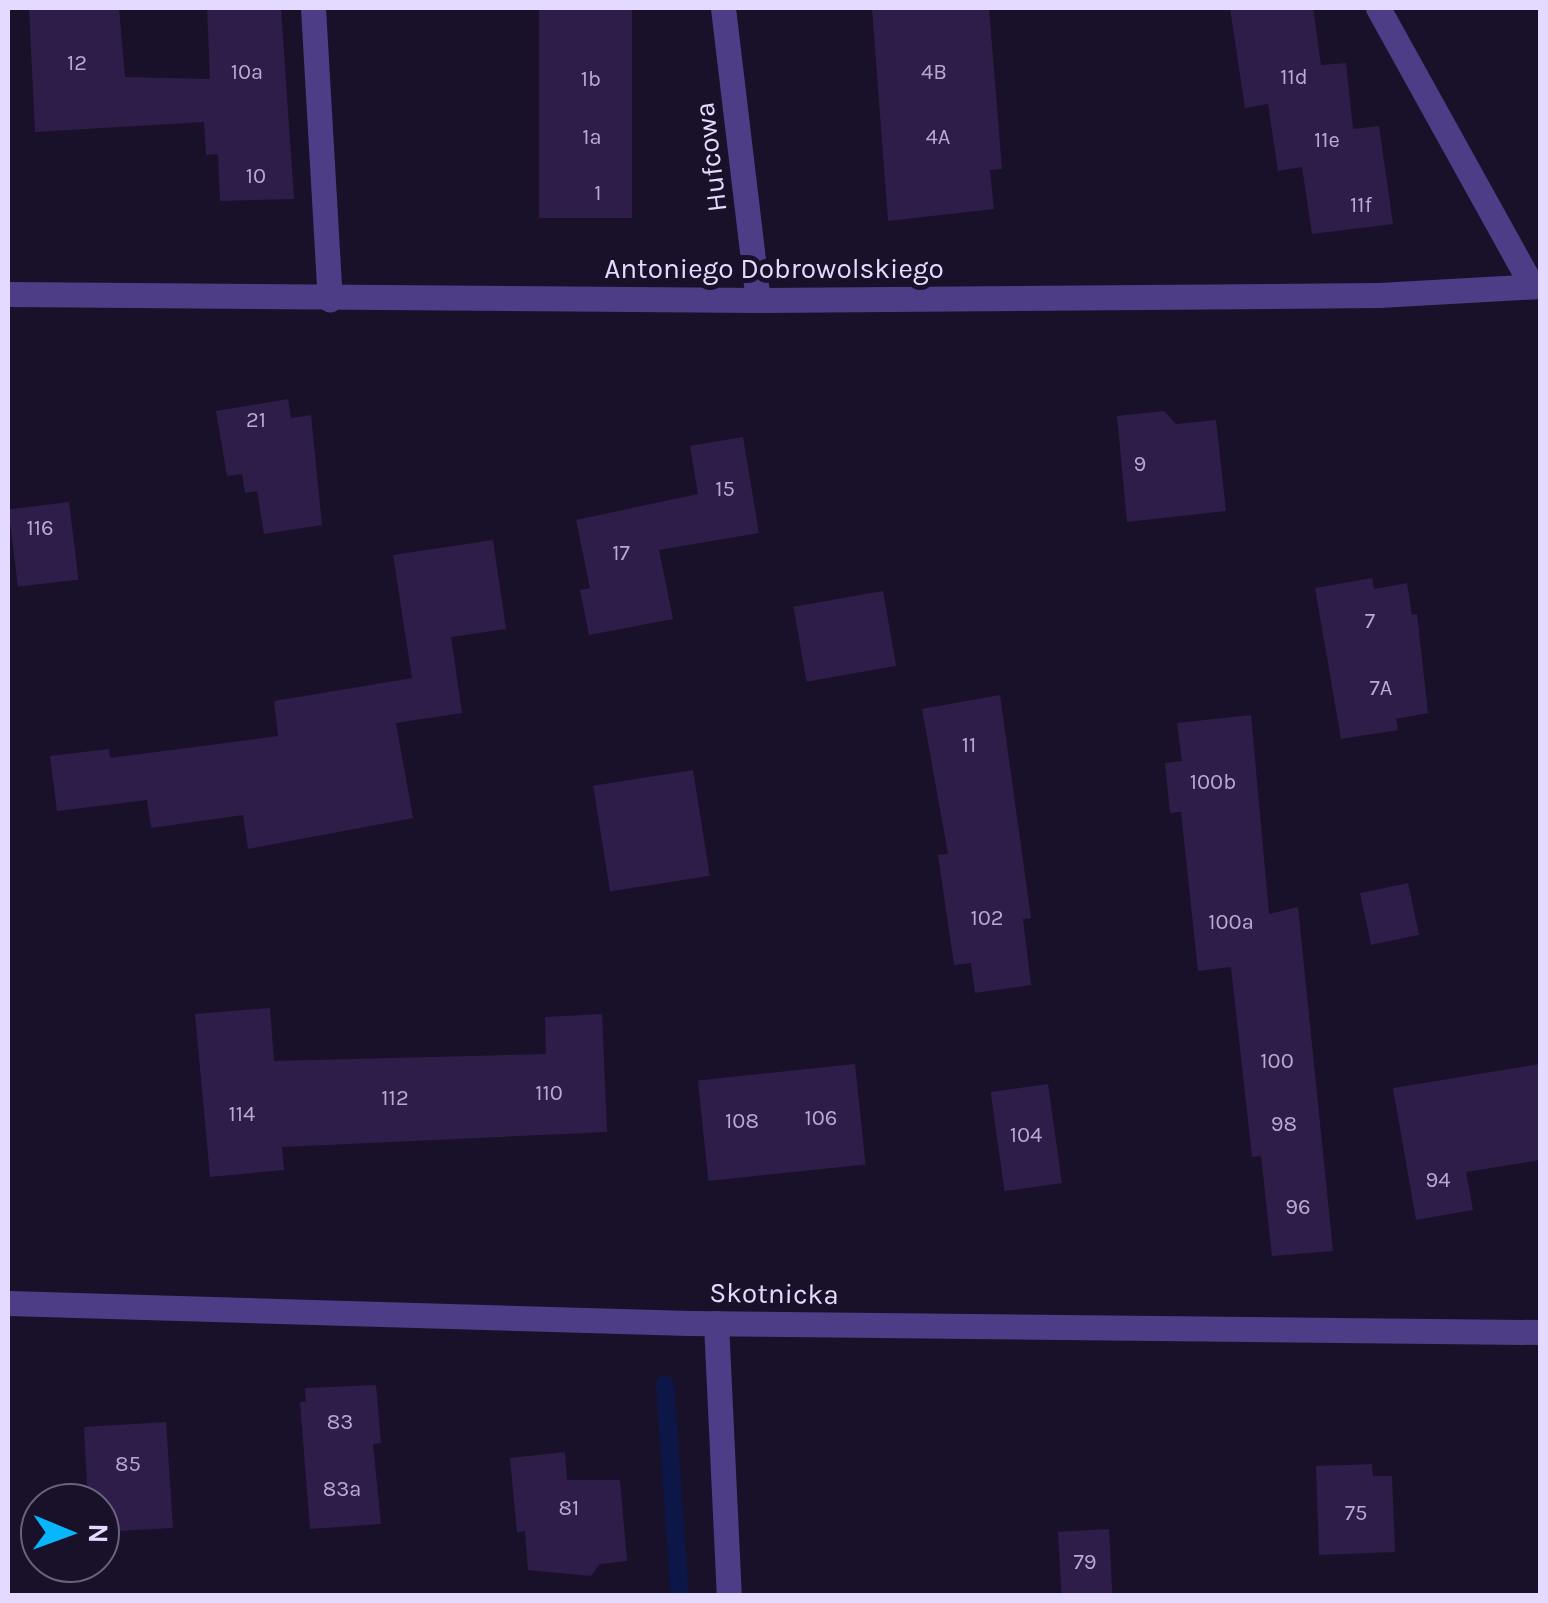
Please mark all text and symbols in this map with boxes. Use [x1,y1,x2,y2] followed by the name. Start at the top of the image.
[67,51,87,77] house number: 12
[231,60,263,86] house number: 10a
[921,60,947,86] house number: 4B
[1280,65,1308,91] house number: 11d
[581,67,601,93] house number: 1b
[688,100,734,214] street label: Hufcowa
[582,125,602,151] house number: 1a
[926,125,950,151] house number: 4A
[1314,128,1340,154] house number: 11e
[246,164,266,190] house number: 10
[594,181,602,207] house number: 1
[1350,193,1372,219] house number: 11f
[604,252,944,286] street label: Antoniego Dobrowolskiego
[246,408,266,434] house number: 21
[1134,452,1146,478] house number: 9
[715,477,735,503] house number: 15
[26,516,54,542] house number: 116
[612,541,630,567] house number: 17
[1365,609,1375,635] house number: 7
[1370,676,1392,702] house number: 7A
[962,733,976,759] house number: 11
[1190,770,1236,796] house number: 100b
[970,906,1004,932] house number: 102
[1208,910,1254,936] house number: 100a
[1260,1049,1294,1075] house number: 100
[535,1081,563,1107] house number: 110
[381,1086,409,1112] house number: 112
[229,1102,255,1128] house number: 114
[805,1106,837,1132] house number: 106
[725,1109,759,1135] house number: 108
[1271,1112,1297,1138] house number: 98
[1010,1123,1042,1149] house number: 104
[1425,1168,1451,1194] house number: 94
[1285,1195,1311,1221] house number: 96
[709,1276,839,1312] street label: Skotnicka
[327,1410,353,1436] house number: 83
[115,1452,141,1478] house number: 85
[323,1477,361,1503] house number: 83a
[20,1483,120,1583] north arrow
[559,1496,579,1522] house number: 81
[1345,1501,1367,1527] house number: 75
[82,1523,115,1544] text: N
[1073,1550,1097,1576] house number: 79

